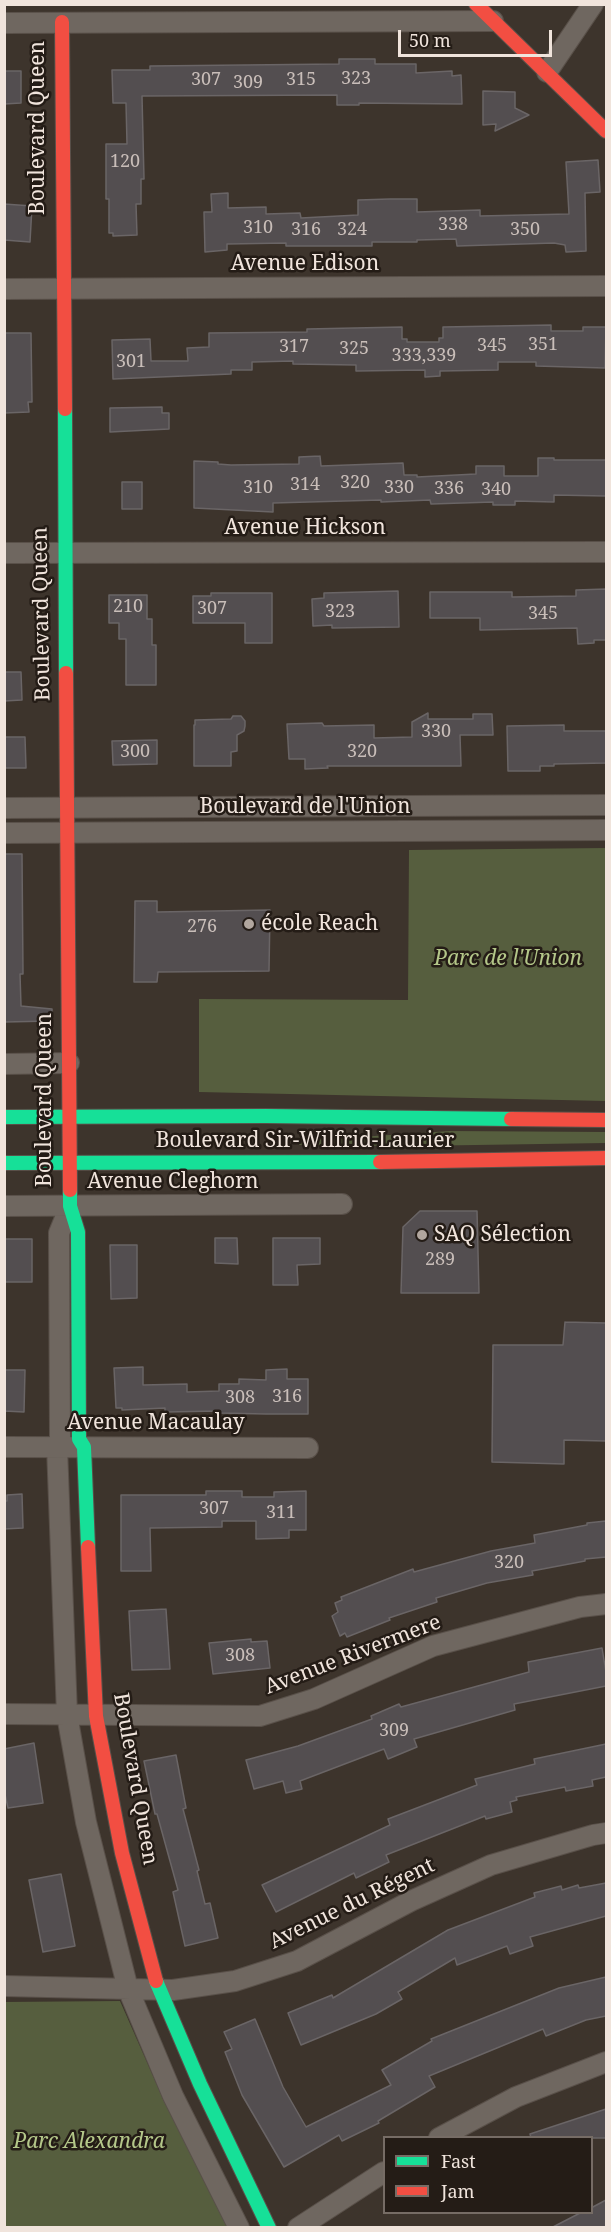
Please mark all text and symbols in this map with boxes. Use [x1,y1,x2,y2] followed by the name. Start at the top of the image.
[401,18,556,56] scale bar
[409,28,451,52] text: 50 m
[25,41,51,215] street label: Boulevard Queen
[341,68,371,90] house number: 323
[191,69,221,91] house number: 307
[286,69,316,91] house number: 315
[233,72,263,94] house number: 309
[110,151,140,173] house number: 120
[438,214,468,236] house number: 338
[243,217,273,239] house number: 310
[291,219,321,241] house number: 316
[337,219,367,241] house number: 324
[510,219,540,241] house number: 350
[231,251,379,277] street label: Avenue Edison
[528,334,558,356] house number: 351
[477,335,507,357] house number: 345
[279,336,309,358] house number: 317
[339,338,369,360] house number: 325
[392,345,456,367] house number: 333,339
[116,351,146,373] house number: 301
[340,472,370,494] house number: 320
[290,474,320,496] house number: 314
[243,477,273,499] house number: 310
[384,477,414,499] house number: 330
[434,478,464,500] house number: 336
[481,479,511,501] house number: 340
[224,515,386,541] street label: Avenue Hickson
[28,527,56,701] street label: Boulevard Queen
[113,596,143,618] house number: 210
[197,598,227,620] house number: 307
[325,601,355,623] house number: 323
[528,603,558,625] house number: 345
[421,721,451,743] house number: 330
[120,741,150,763] house number: 300
[347,741,377,763] house number: 320
[200,794,410,820] street label: Boulevard de l'Union
[261,911,378,937] place label: école Reach
[187,916,217,938] house number: 276
[242,917,256,931] marker: école Reach
[434,946,582,972] park label: Parc de l'Union
[32,1013,58,1187] street label: Boulevard Queen
[156,1128,454,1154] street label: Boulevard Sir-Wilfrid-Laurier
[87,1169,259,1195] street label: Avenue Cleghorn
[434,1222,571,1248] place label: SAQ Sélection
[415,1228,429,1242] marker: SAQ Sélection
[425,1249,455,1271] house number: 289
[272,1386,302,1408] house number: 316
[225,1387,255,1409] house number: 308
[67,1410,245,1436] street label: Avenue Macaulay
[199,1498,229,1520] house number: 307
[266,1502,296,1524] house number: 311
[494,1552,524,1574] house number: 320
[261,1610,445,1700] street label: Avenue Rivermere
[225,1645,255,1667] house number: 308
[107,1691,163,1867] street label: Boulevard Queen
[379,1720,409,1742] house number: 309
[265,1853,439,1955] street label: Avenue du Régent
[13,2129,165,2155] park label: Parc Alexandra
[383,2136,593,2214] legend
[441,2149,476,2173] text: Fast
[441,2179,475,2203] text: Jam

